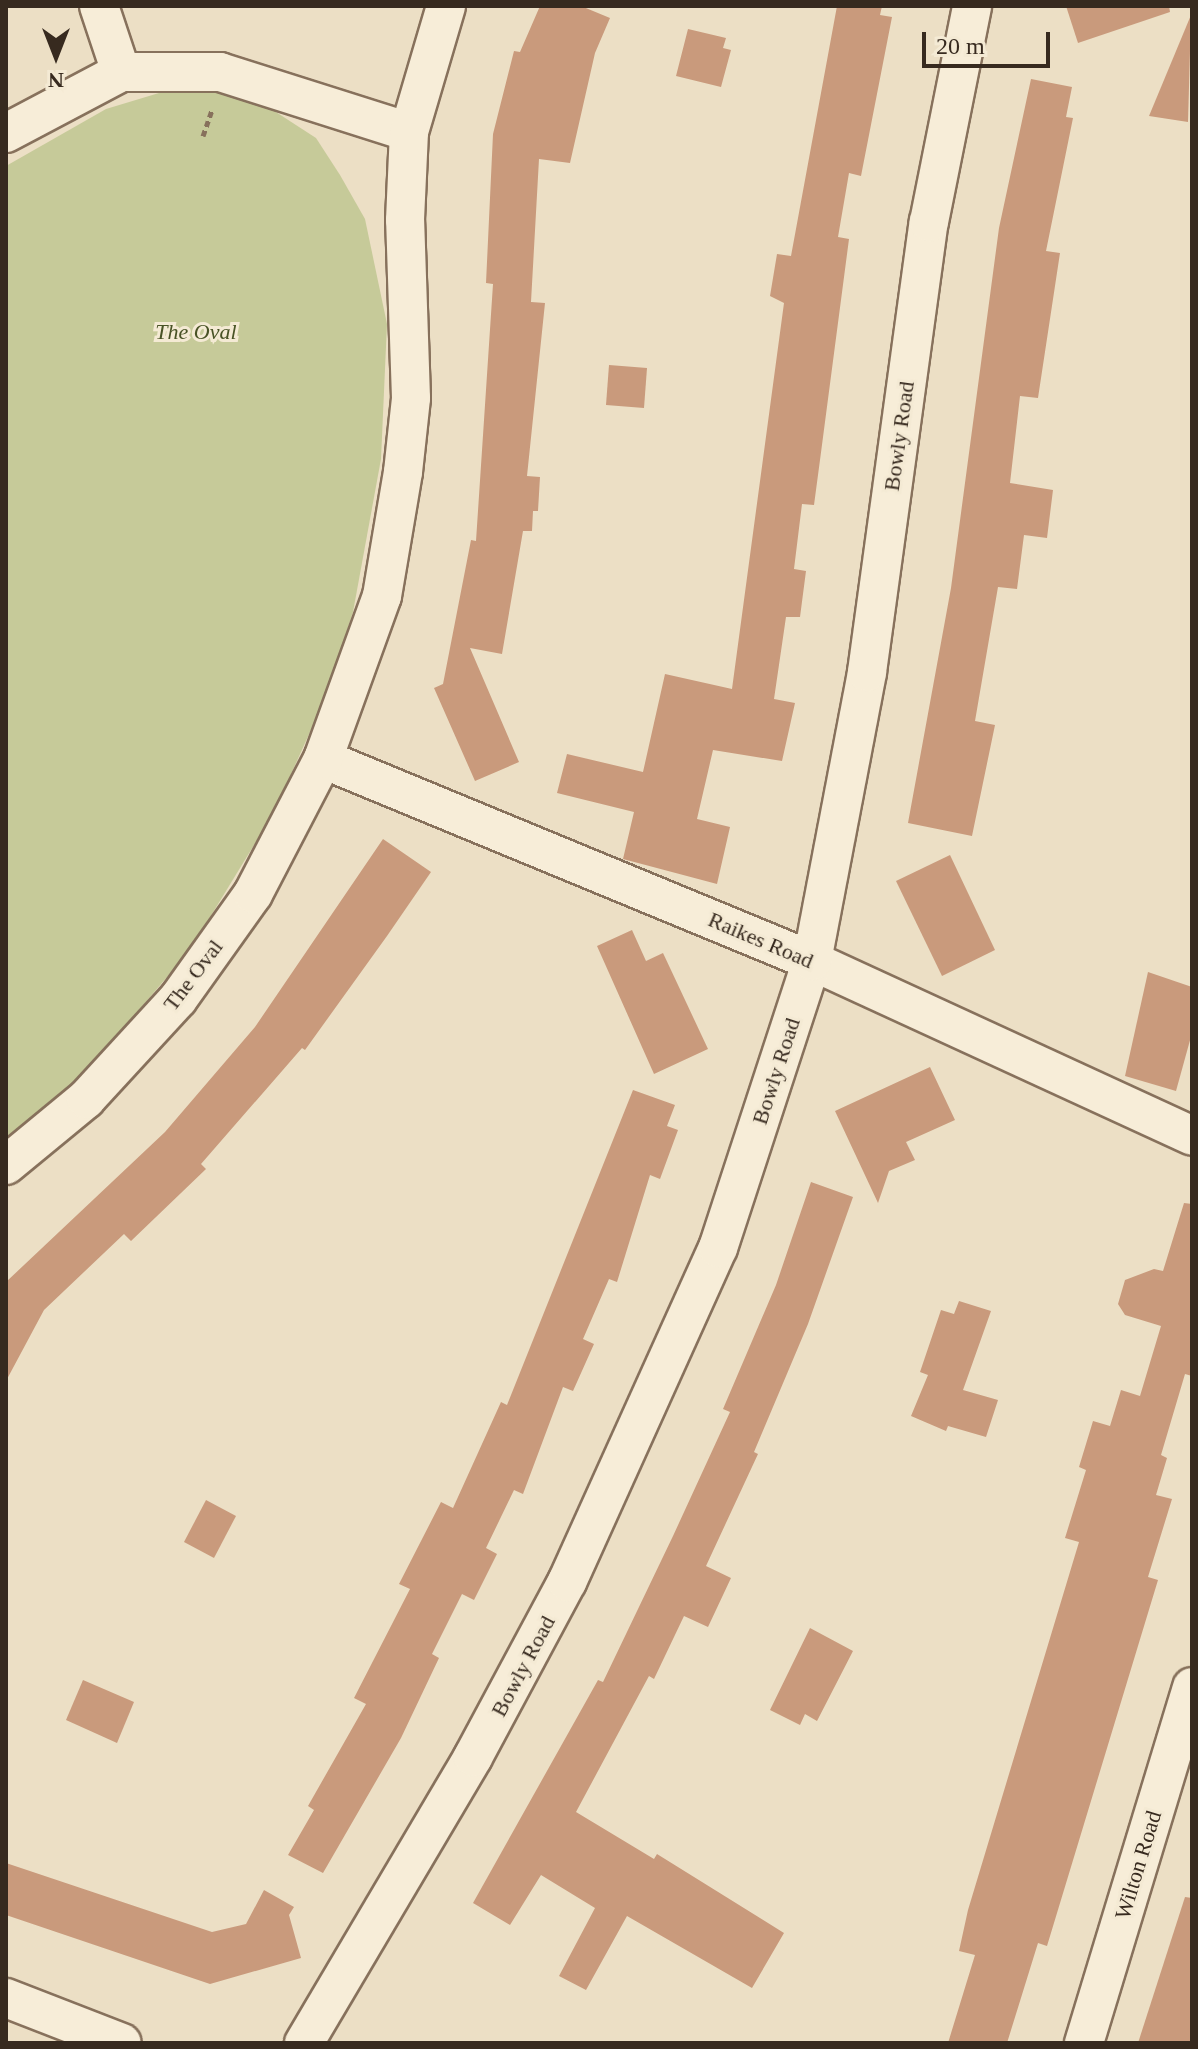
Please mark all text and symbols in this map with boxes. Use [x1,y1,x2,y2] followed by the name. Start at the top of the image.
[16,16,96,96] north arrow
[926,16,1054,66] scale bar
[936,33,985,59] text: 20 m
[48,68,64,93] text: N
[155,319,237,345] park label: The Oval
[878,379,920,493] street label: Bowly Road
[704,906,818,974] street label: Raikes Road
[158,934,228,1016] street label: The Oval
[746,1014,806,1128] street label: Bowly Road
[485,1611,561,1721] street label: Bowly Road
[1109,1808,1167,1922] street label: Wilton Road

